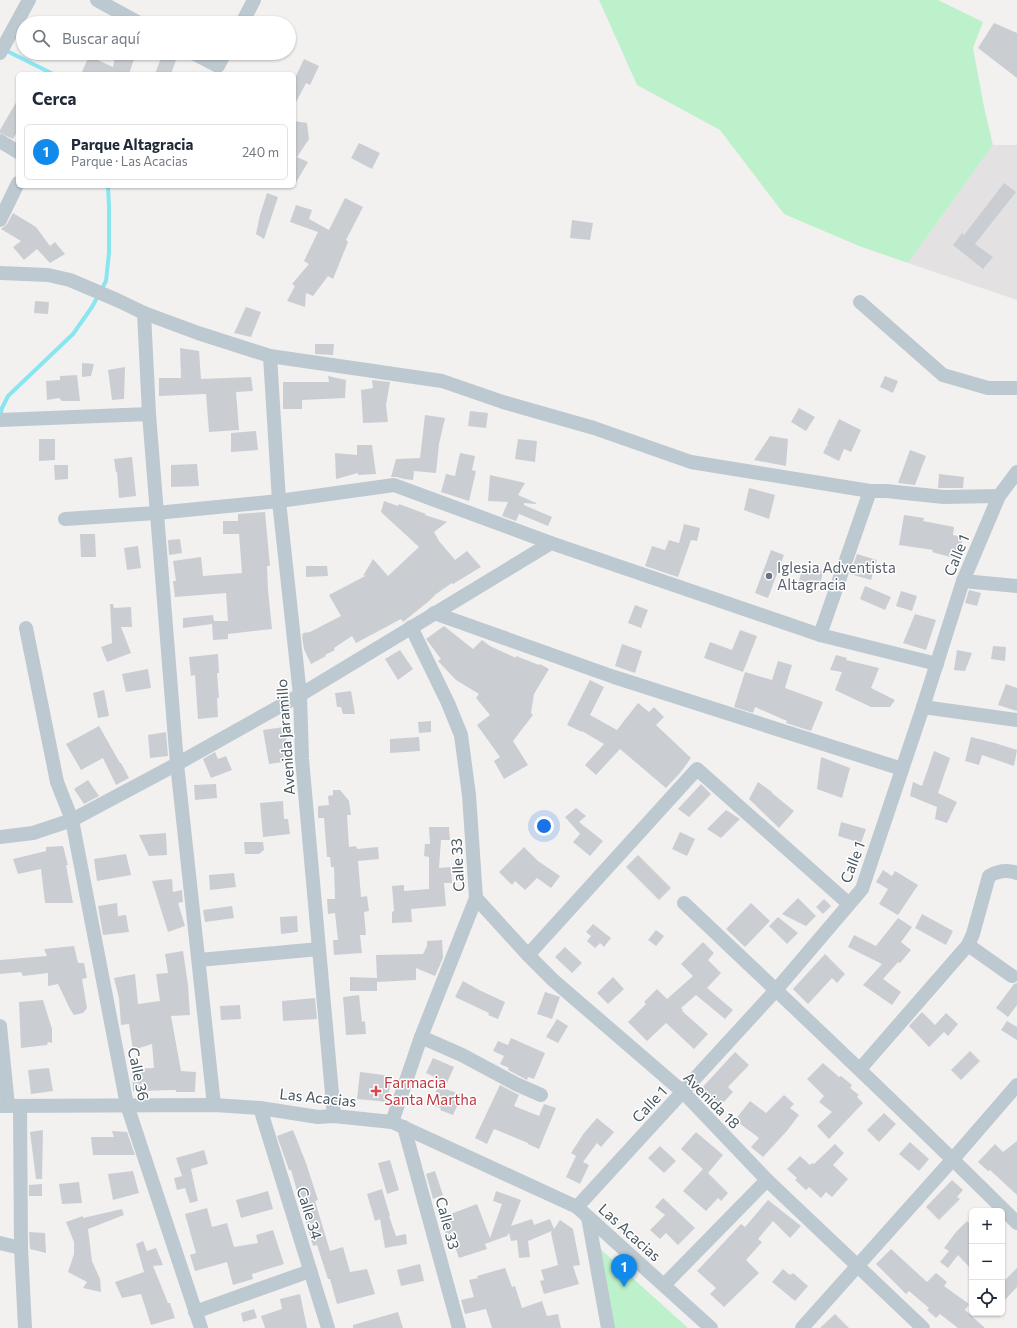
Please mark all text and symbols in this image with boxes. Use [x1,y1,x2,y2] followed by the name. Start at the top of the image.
[16,16,296,60] search box
[30,27,52,49] icon: search
[62,29,140,47] text: Buscar aquí
[32,88,77,109] text: Cerca
[71,135,193,153] text: Parque Altagracia
[43,144,49,160] text: 1
[242,144,279,160] text: 240 m
[71,153,188,169] text: Parque · Las Acacias
[940,532,972,578] street label: Calle 1
[777,558,896,593] place label: Iglesia Adventista Altagracia
[764,571,774,581] marker: Iglesia Adventista Altagracia
[272,678,298,796] street label: Avenida Jaramillo
[534,816,554,836] your location
[447,838,467,892] street label: Calle 33
[836,839,868,885] street label: Calle 1
[125,1046,153,1102] street label: Calle 36
[680,1068,744,1132] street label: Avenida 18
[384,1073,477,1108] place label: Farmacia Santa Martha
[628,1082,670,1126] street label: Calle 1
[279,1084,358,1110] street label: Las Acacias
[371,1086,381,1096] marker: Farmacia Santa Martha
[293,1185,327,1241] street label: Calle 34
[432,1195,464,1251] street label: Calle 33
[595,1199,665,1265] street label: Las Acacias
[969,1208,1005,1316] map controls
[969,1208,1005,1244] button: +
[969,1244,1005,1280] button: −
[611,1254,637,1287] pin: 1
[969,1280,1005,1316] button: locate

